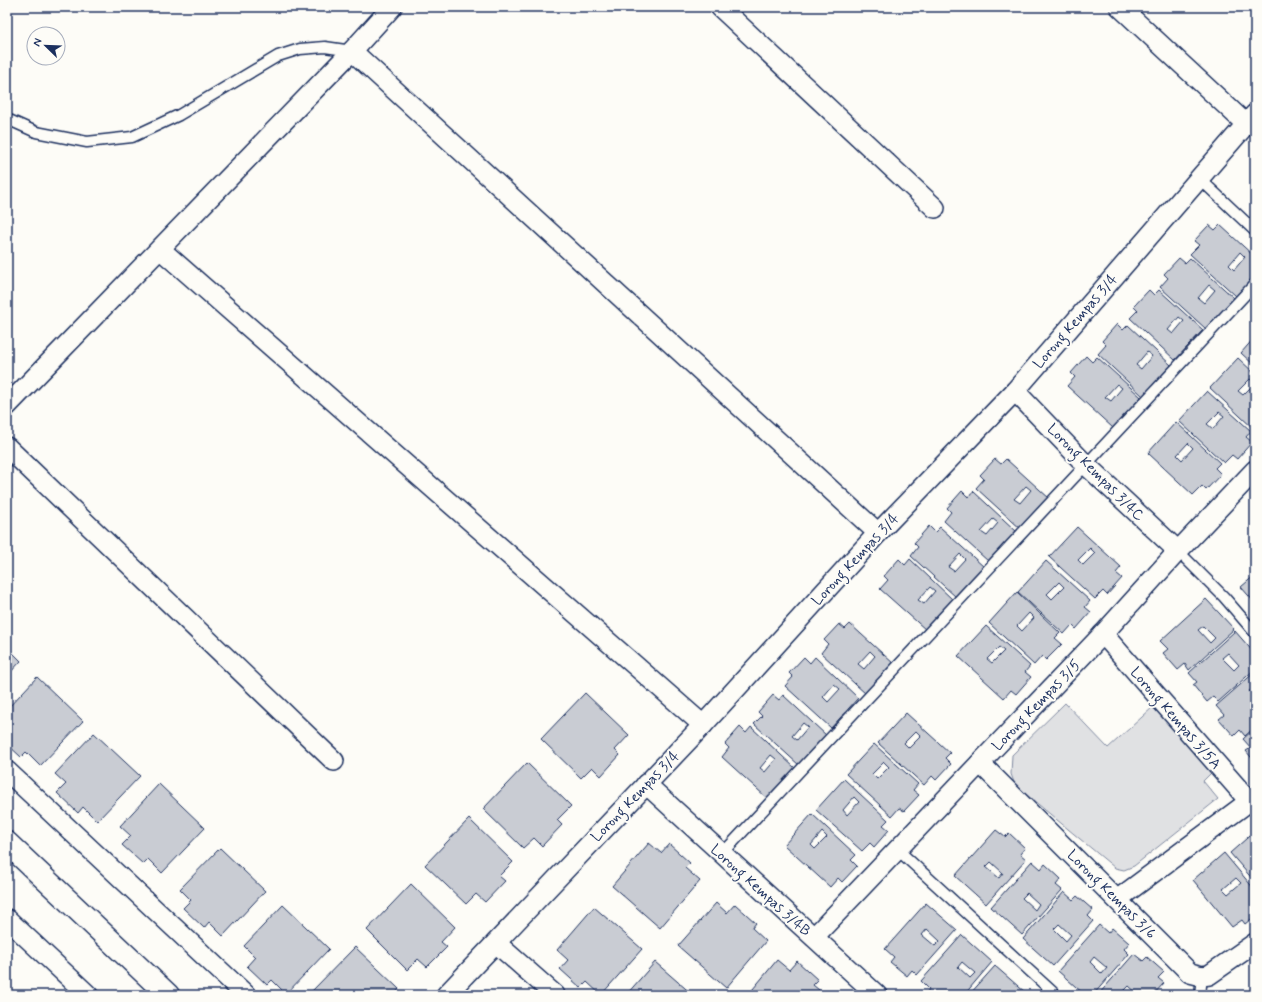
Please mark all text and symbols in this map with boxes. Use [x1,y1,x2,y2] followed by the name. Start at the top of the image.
[26,26,66,66] north arrow
[30,36,46,49] text: N
[1029,270,1123,374] street label: Lorong Kempas 3/4
[1041,420,1149,527] street label: Lorong Kempas 3/4C
[808,509,905,611] street label: Lorong Kempas 3/4
[988,656,1086,756] street label: Lorong Kempas 3/5
[1124,663,1225,775] street label: Lorong Kempas 3/5A
[587,747,685,847] street label: Lorong Kempas 3/4
[705,840,815,942] street label: Lorong Kempas 3/4B
[1062,846,1161,945] street label: Lorong Kempas 3/6

